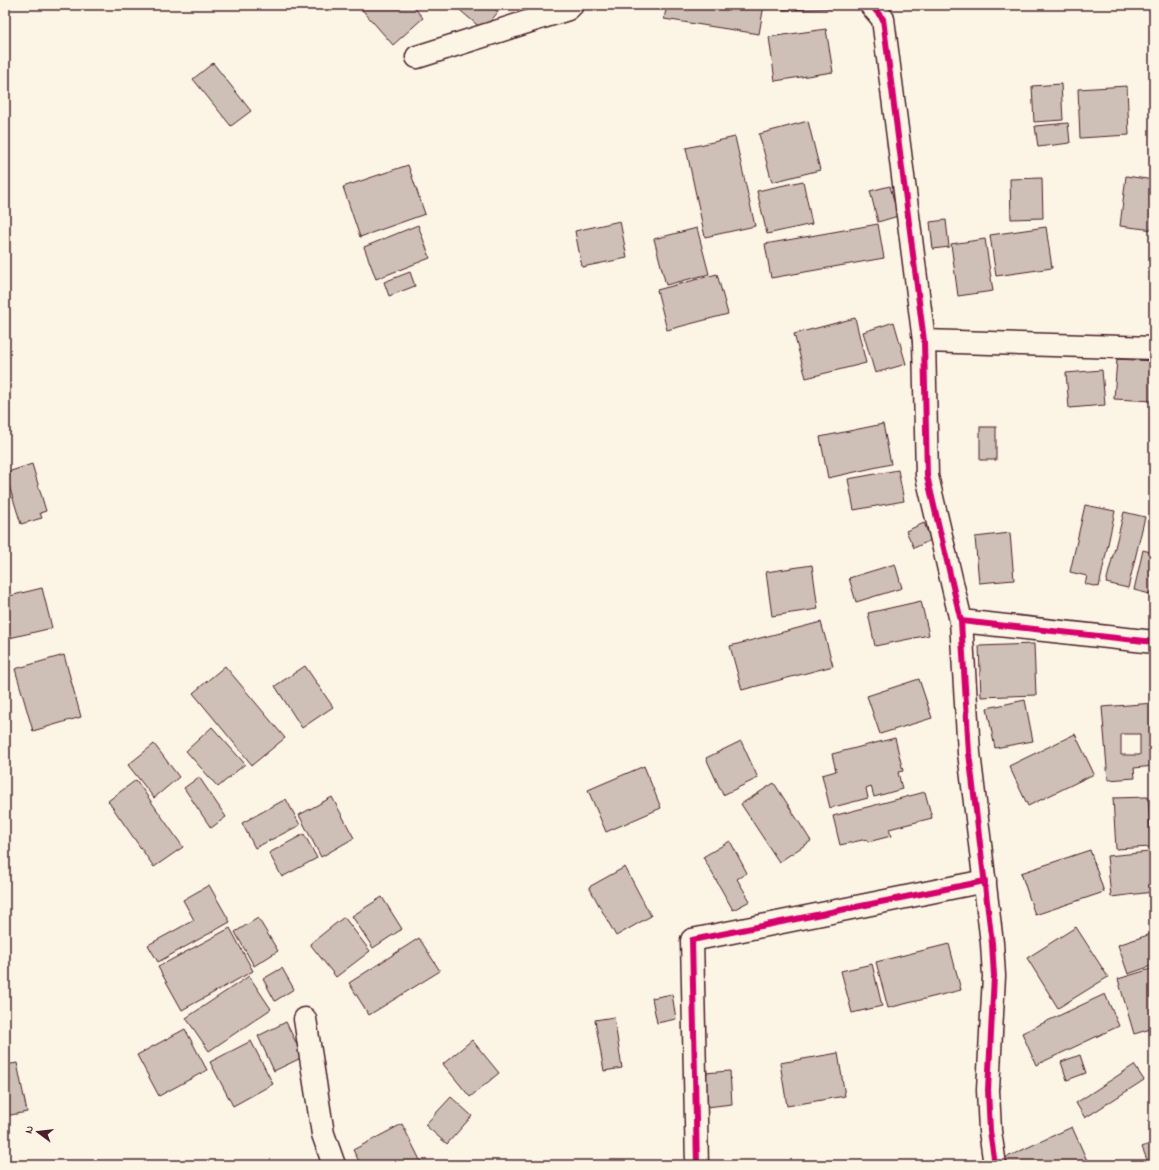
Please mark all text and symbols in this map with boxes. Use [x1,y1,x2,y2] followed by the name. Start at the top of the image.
[18,1112,58,1152] north arrow
[21,1124,38,1135] text: N

